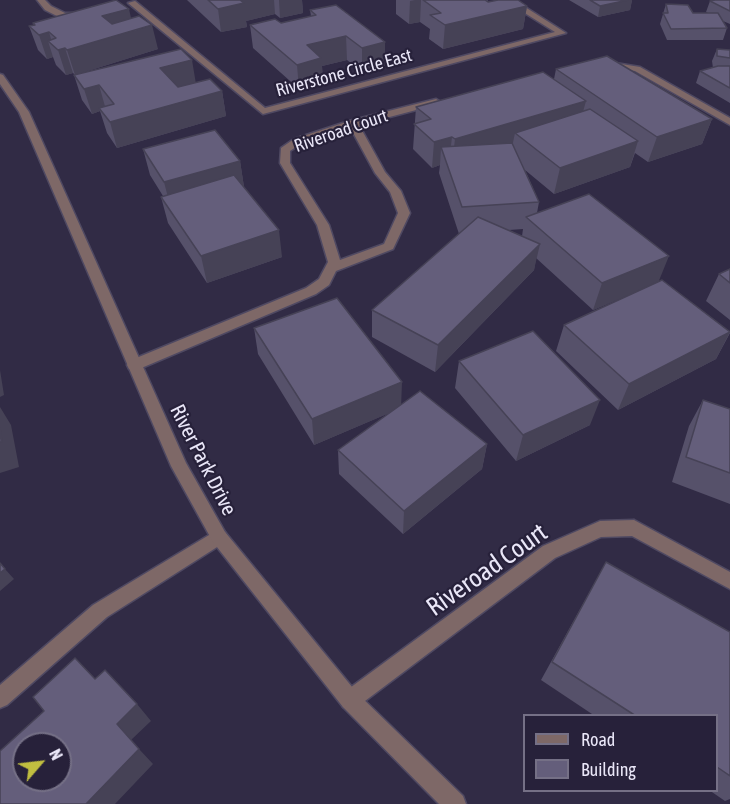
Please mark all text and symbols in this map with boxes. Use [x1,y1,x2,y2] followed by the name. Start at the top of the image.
[274,44,414,102] street label: Riverstone Circle East
[292,105,390,157] street label: Riveroad Court
[164,400,242,520] street label: River Park Drive
[421,517,553,623] street label: Riveroad Court
[523,714,718,792] legend
[581,729,615,750] text: Road
[12,732,72,792] north arrow
[46,746,66,763] text: N
[581,759,636,780] text: Building

